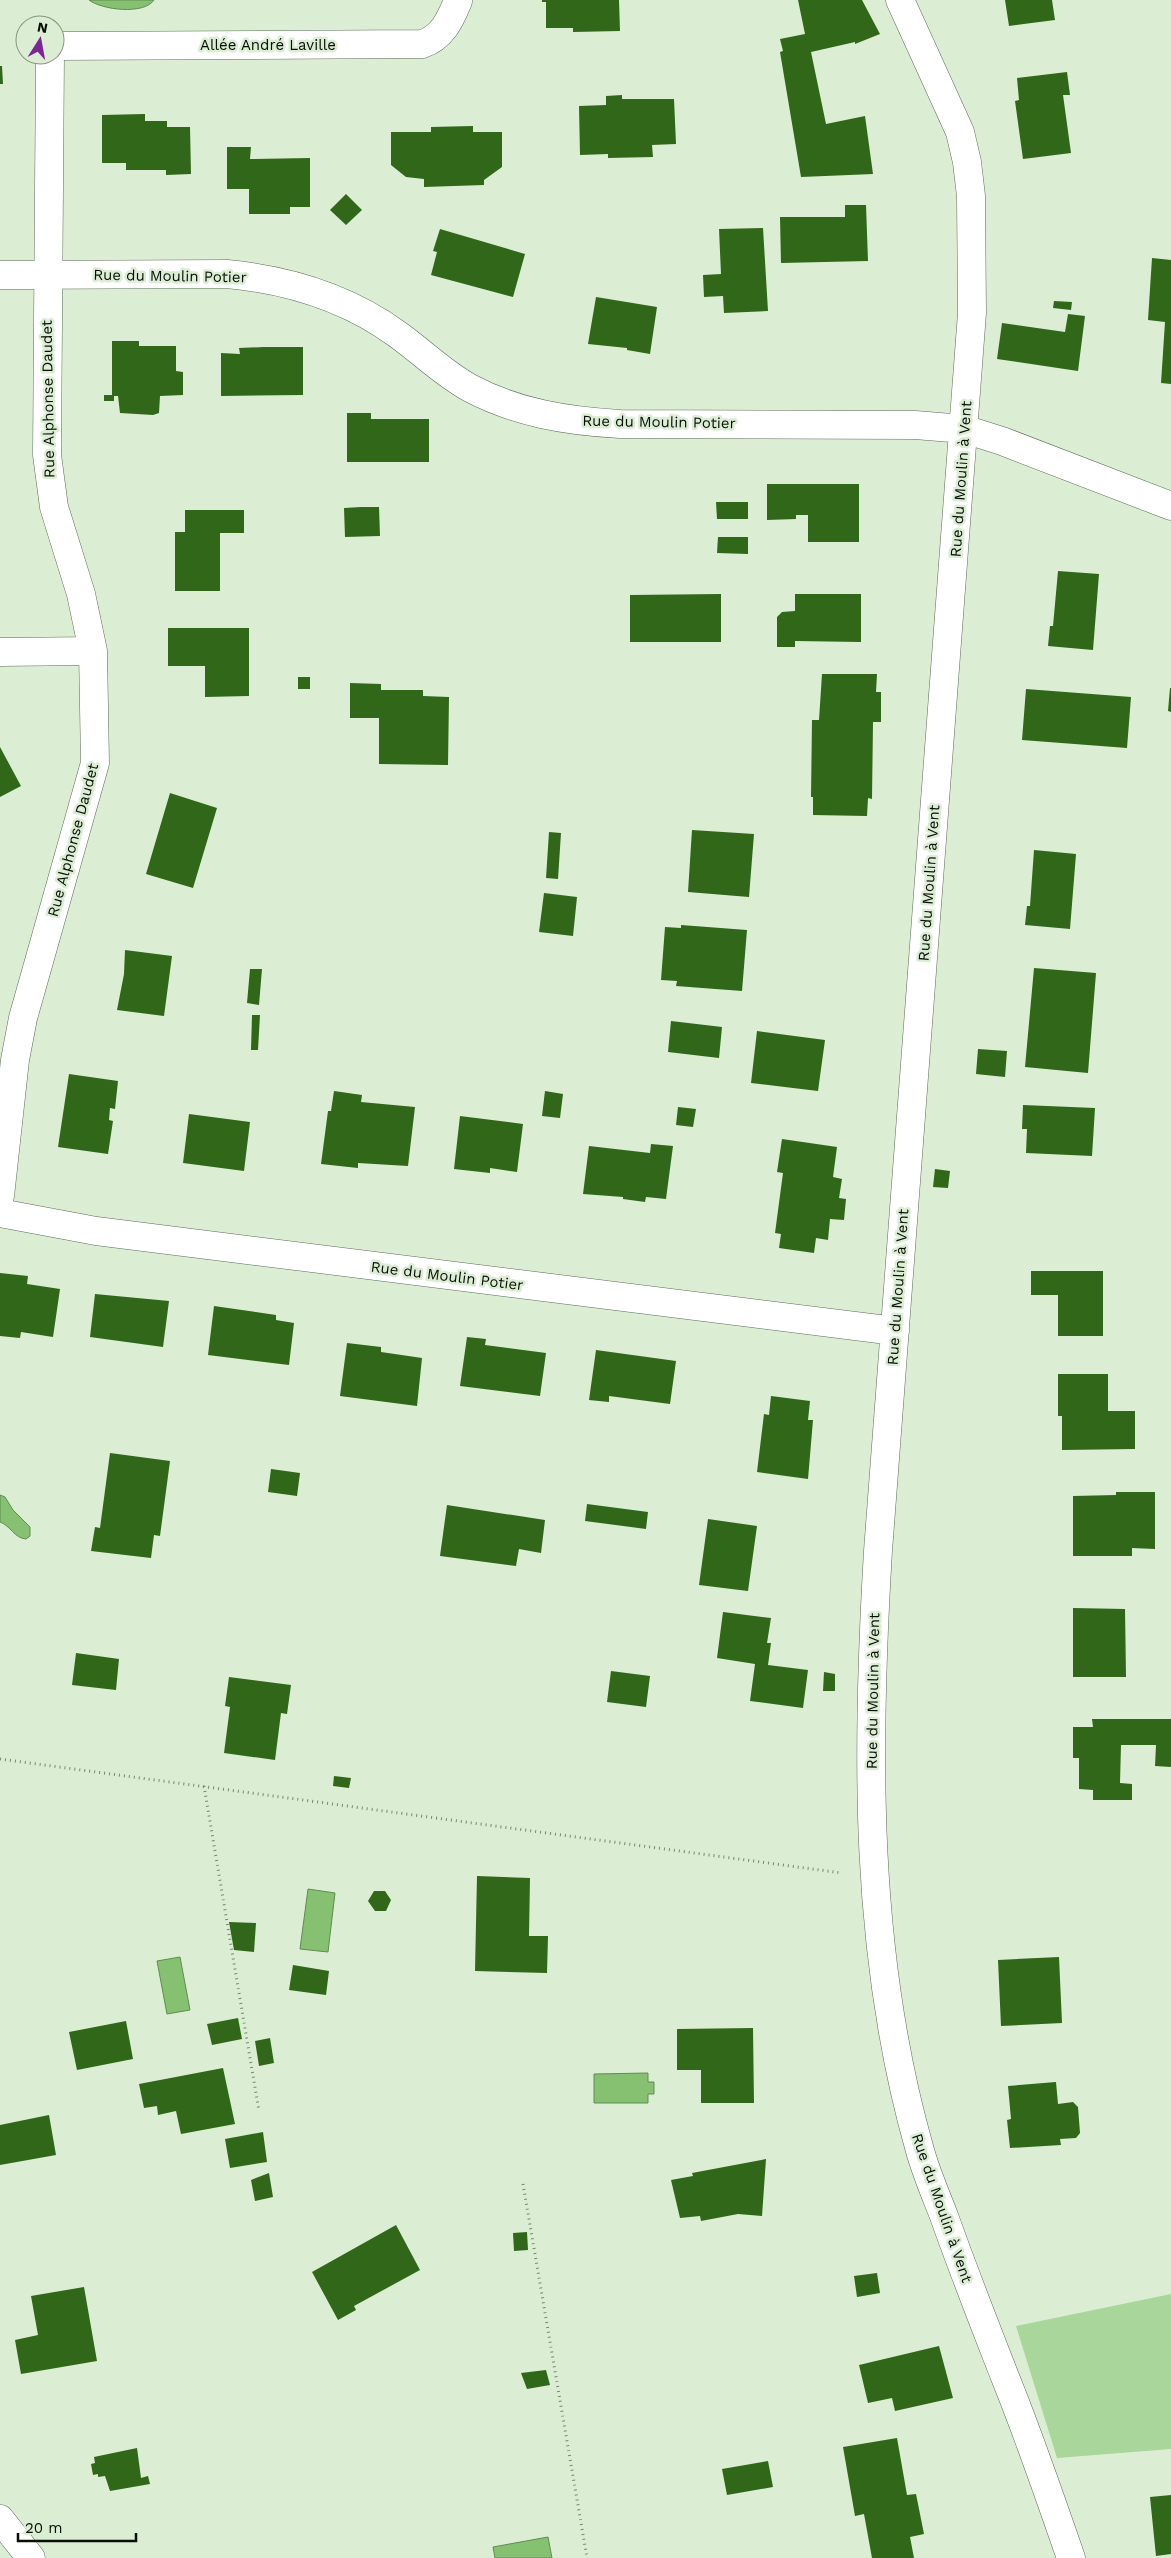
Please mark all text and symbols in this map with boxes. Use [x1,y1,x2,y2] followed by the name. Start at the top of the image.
[15,15,65,65] north arrow
[36,18,49,36] text: N
[200,36,336,54] street label: Allée André Laville
[93,266,247,286] street label: Rue du Moulin Potier
[38,319,58,478] street label: Rue Alphonse Daudet
[947,400,975,558] street label: Rue du Moulin à Vent
[582,412,736,432] street label: Rue du Moulin Potier
[44,761,102,919] street label: Rue Alphonse Daudet
[915,804,943,962] street label: Rue du Moulin à Vent
[884,1208,912,1366] street label: Rue du Moulin à Vent
[370,1258,524,1294] street label: Rue du Moulin Potier
[863,1612,883,1769] street label: Rue du Moulin à Vent
[908,2131,976,2286] street label: Rue du Moulin à Vent
[18,2510,135,2542] scale bar
[25,2519,63,2537] text: 20 m

